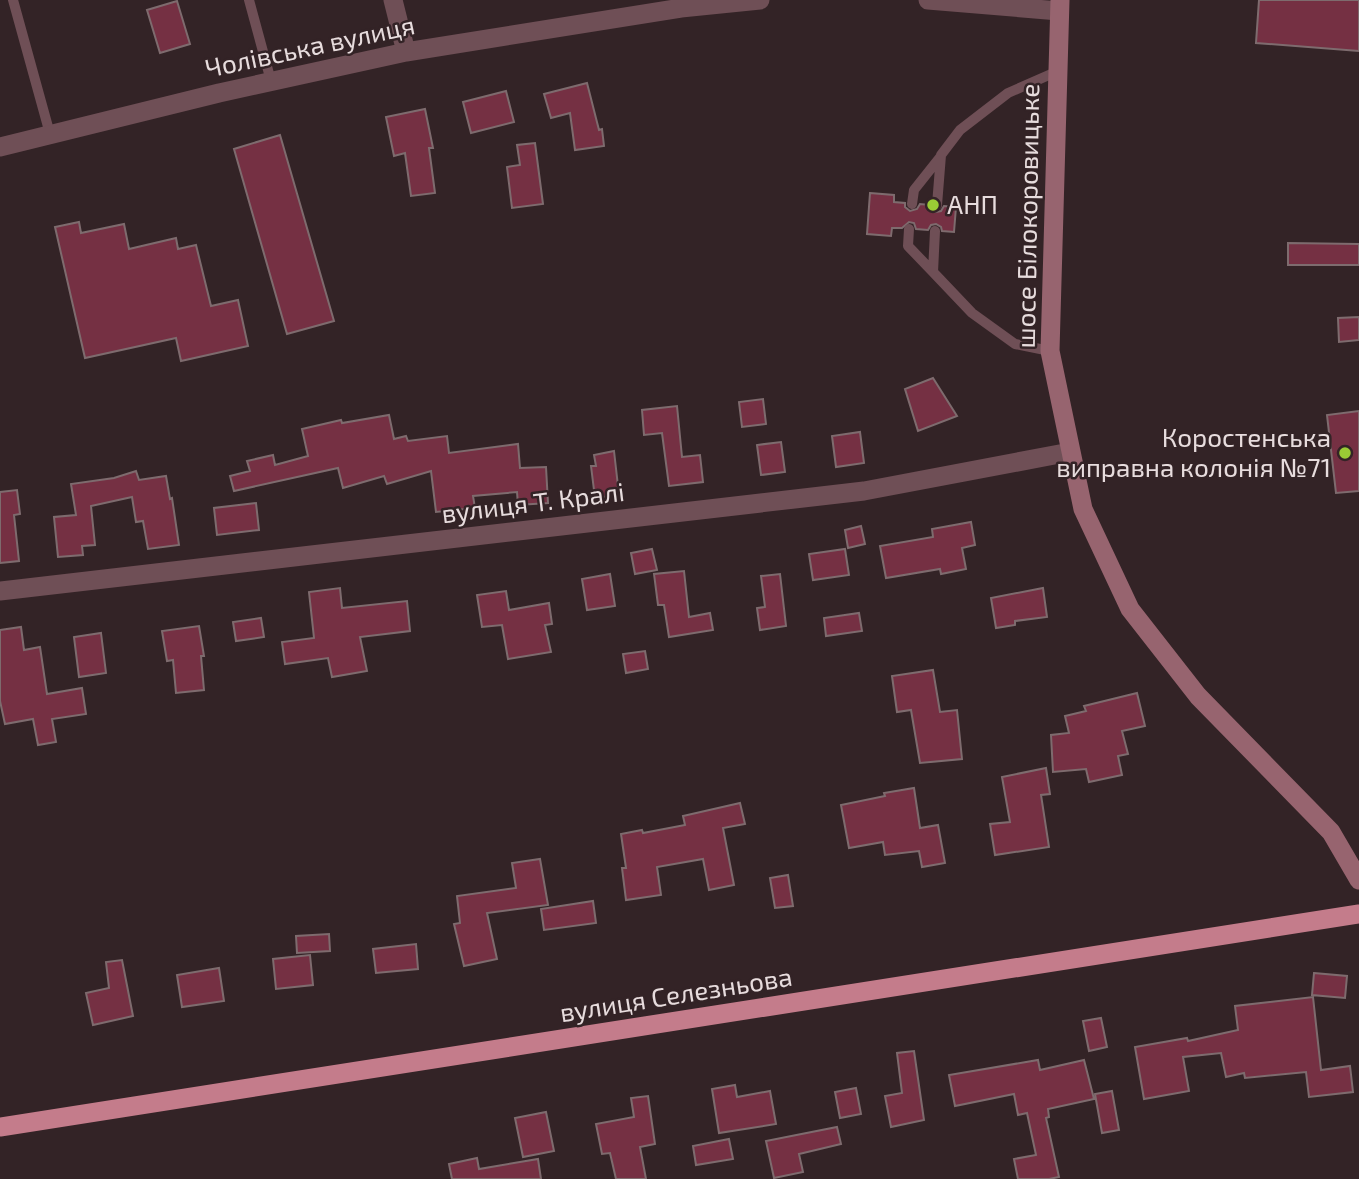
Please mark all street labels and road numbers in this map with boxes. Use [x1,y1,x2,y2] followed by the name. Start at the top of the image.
[202,8,417,84] street label: Чолівська вулиця
[1009,83,1044,349] street label: шосе Білокоровицьке
[440,475,626,529] street label: вулиця Т. Кралі
[557,960,794,1028] street label: вулиця Селезньова

